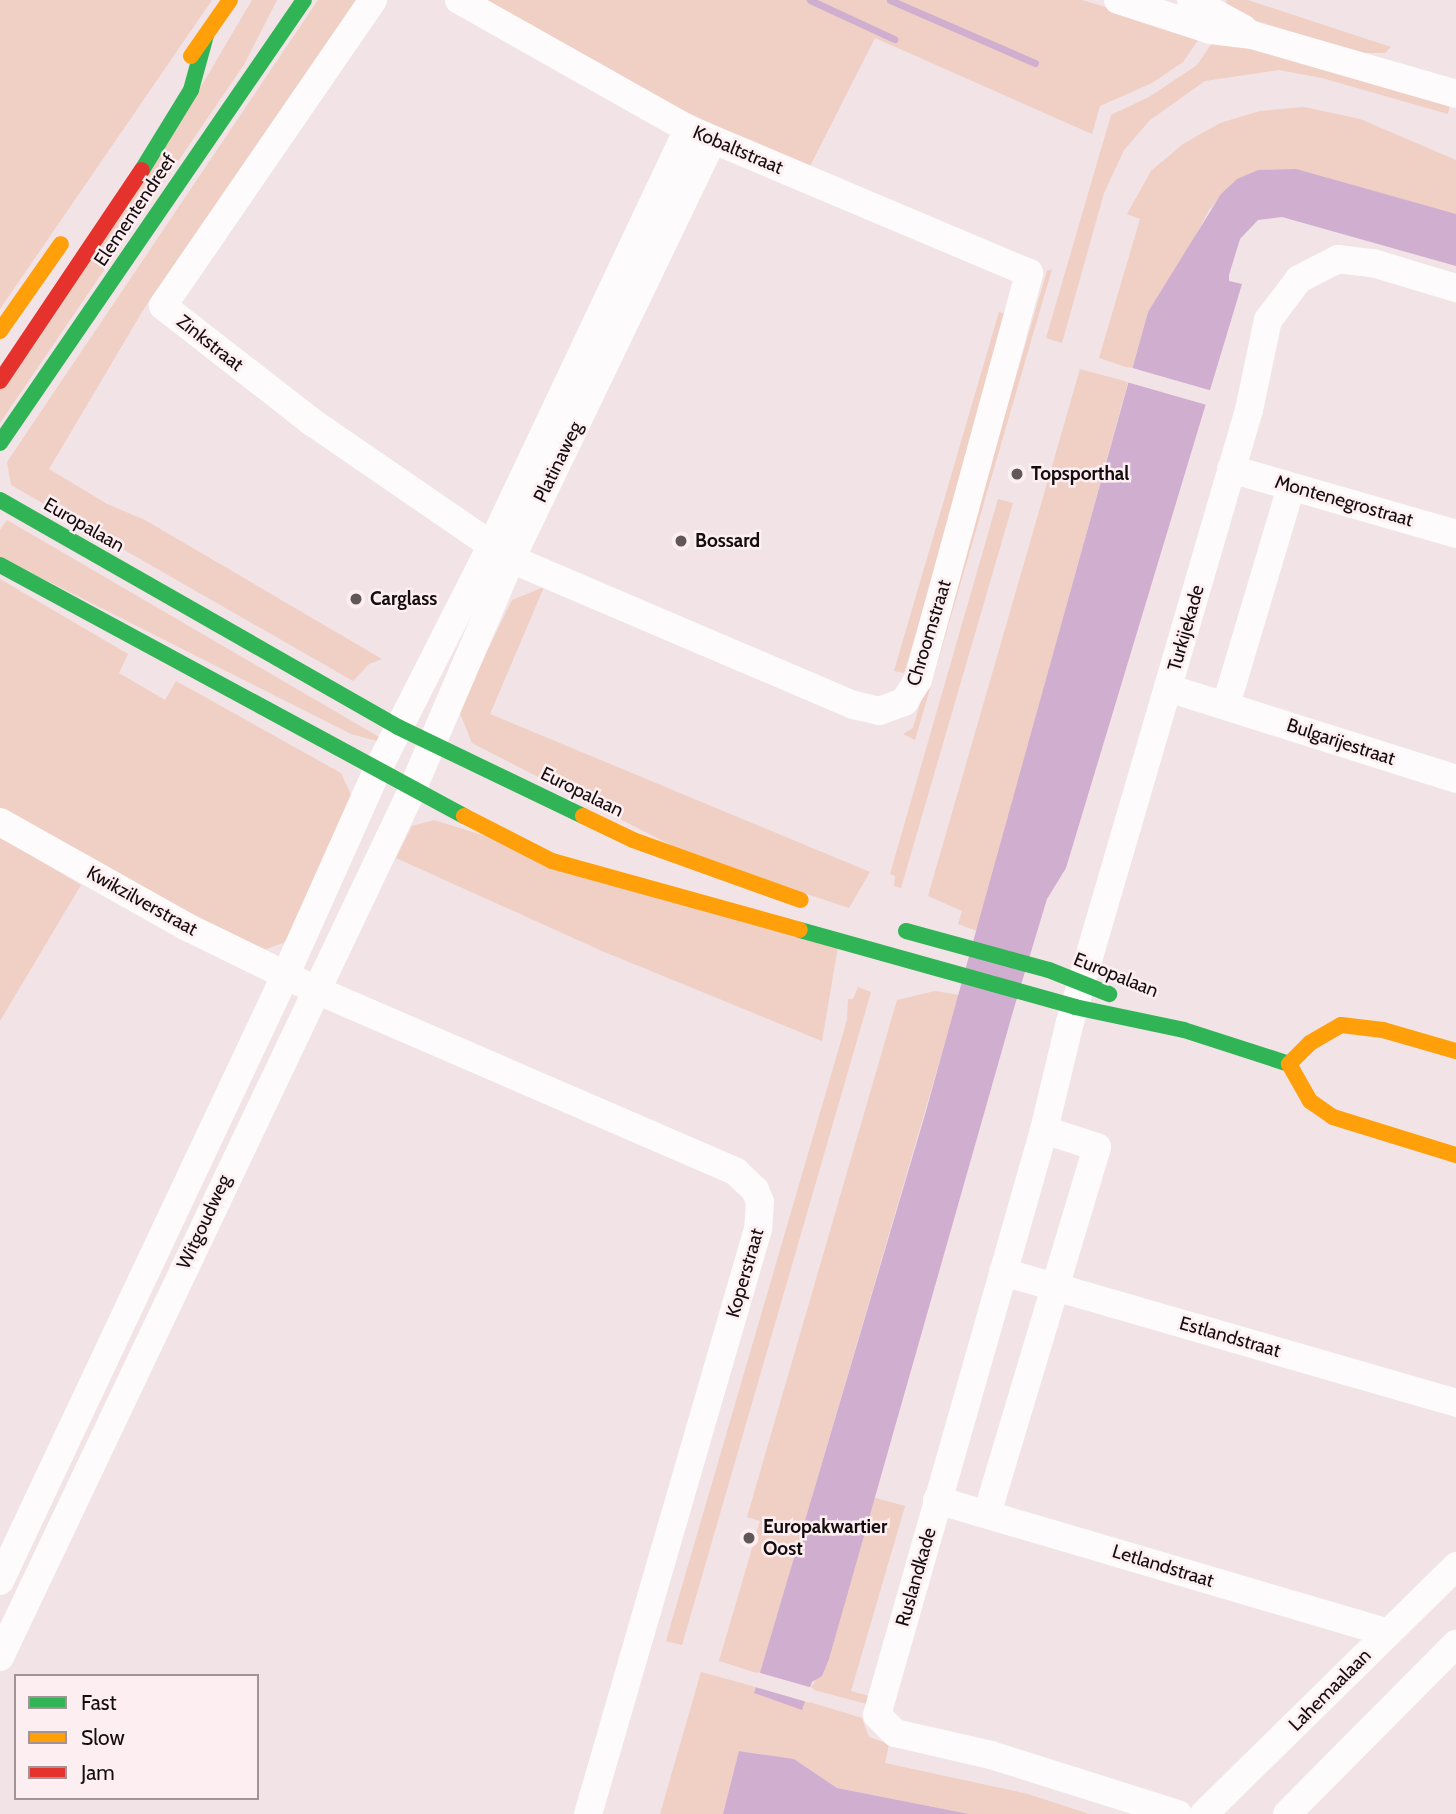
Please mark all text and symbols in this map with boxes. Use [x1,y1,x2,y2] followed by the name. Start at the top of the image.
[690,121,786,179] street label: Kobaltstraat
[89,150,181,270] street label: Elementendreef
[172,310,248,376] street label: Zinkstraat
[529,418,587,506] street label: Platinaweg
[1031,463,1129,485] place label: Topsporthal
[1009,466,1025,482] marker: Topsporthal
[1272,470,1416,532] street label: Montenegrostraat
[40,493,128,557] street label: Europalaan
[695,530,760,552] place label: Bossard
[673,533,689,549] marker: Bossard
[902,577,956,689] street label: Chroomstraat
[1163,582,1209,674] street label: Turkijekade
[370,588,437,610] place label: Carglass
[348,591,364,607] marker: Carglass
[1284,714,1398,770] street label: Bulgarijestraat
[537,762,627,822] street label: Europalaan
[83,861,201,941] street label: Kwikzilverstraat
[1070,948,1162,1002] street label: Europalaan
[172,1171,236,1273] street label: Witgoudweg
[721,1226,769,1320] street label: Koperstraat
[1177,1312,1283,1362] street label: Estlandstraat
[763,1516,887,1560] place label: Europakwartier Oost
[891,1525,941,1629] street label: Ruslandkade
[741,1530,757,1546] marker: Europakwartier Oost
[1110,1540,1216,1592] street label: Letlandstraat
[1284,1644,1376,1736] street label: Lahemaalaan
[14,1674,259,1800] legend
[81,1690,117,1715] text: Fast
[81,1725,125,1750] text: Slow
[81,1760,115,1785] text: Jam

